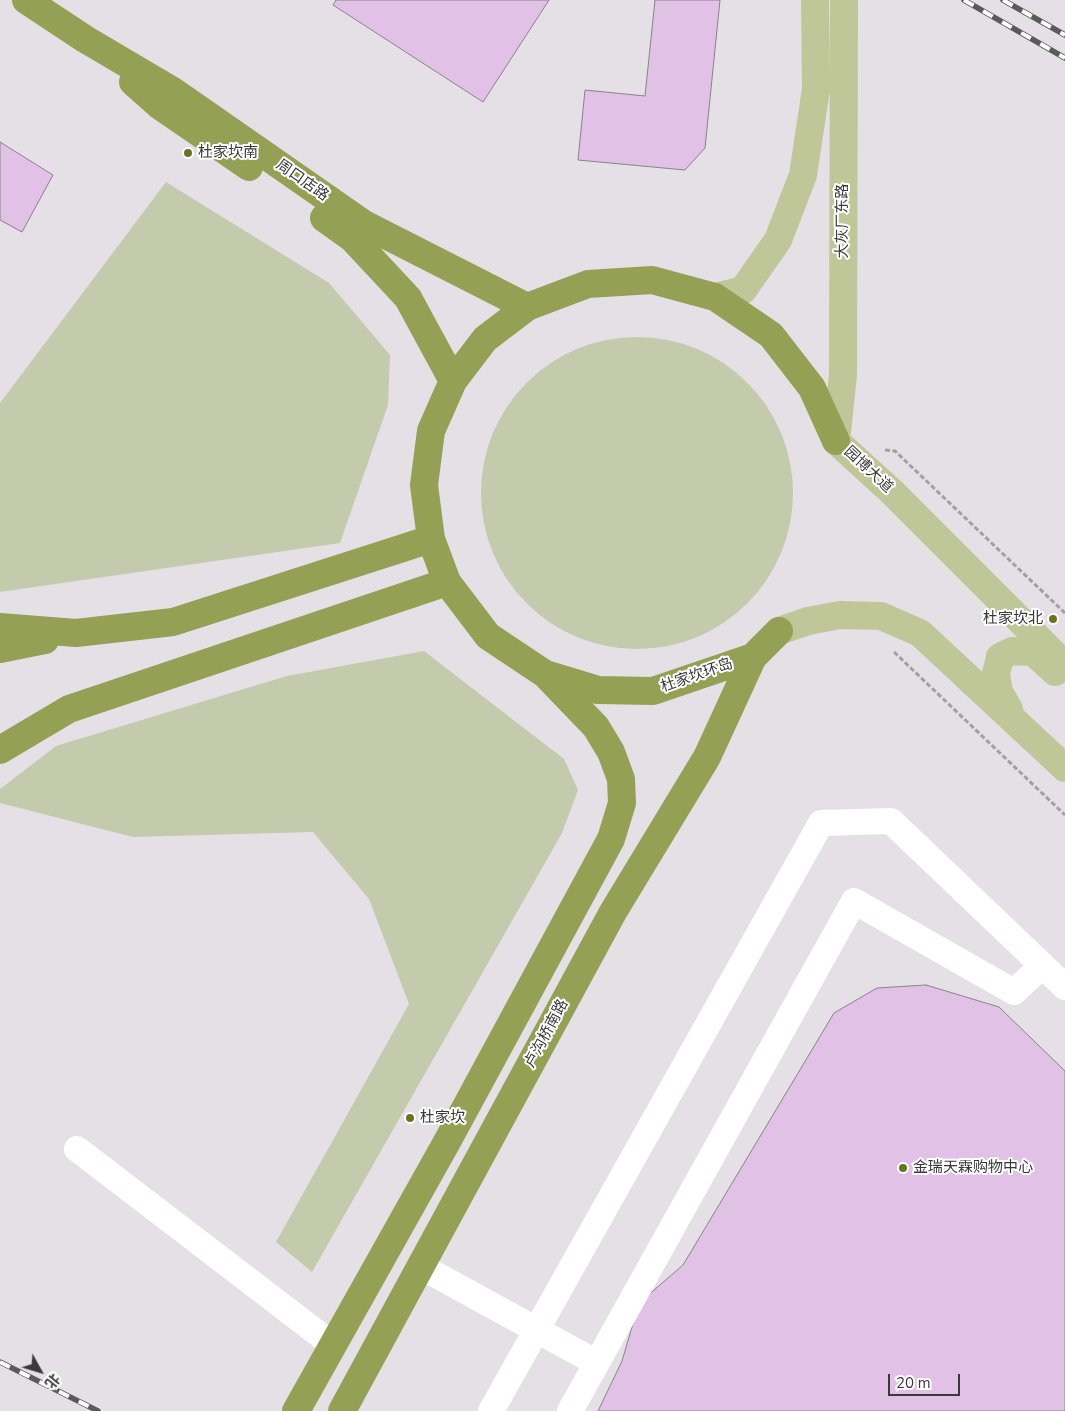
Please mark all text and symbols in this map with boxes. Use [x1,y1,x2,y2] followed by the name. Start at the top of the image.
[198,144,258,162] place label: 杜家坎南
[182,147,194,159] marker: 杜家坎南
[272,156,332,206] street label: 周口店路
[834,184,852,258] street label: 大灰厂东路
[840,443,896,497] street label: 园博大道
[983,610,1043,628] place label: 杜家坎北
[1047,613,1059,625] marker: 杜家坎北
[659,655,735,697] street label: 杜家坎环岛
[521,997,573,1071] street label: 卢沟桥南路
[420,1109,465,1127] place label: 杜家坎
[404,1112,416,1124] marker: 杜家坎
[913,1159,1033,1177] place label: 金瑞天霖购物中心
[897,1162,909,1174] marker: 金瑞天霖购物中心
[15,1346,65,1396] north arrow
[890,1364,962,1396] scale bar
[40,1369,64,1392] text: 北
[896,1373,931,1393] text: 20 m

